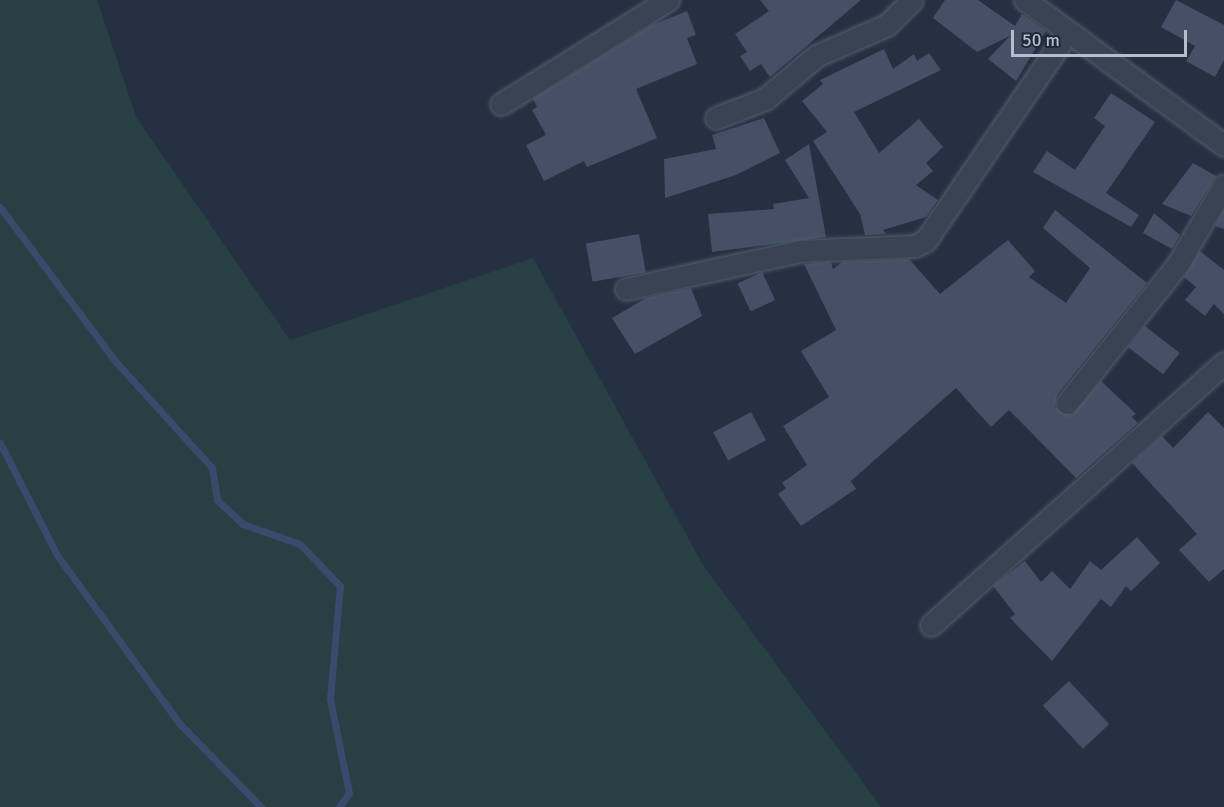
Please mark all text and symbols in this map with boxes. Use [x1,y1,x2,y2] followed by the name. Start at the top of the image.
[1014,18,1190,56] scale bar
[1022,29,1060,51] text: 50 m

